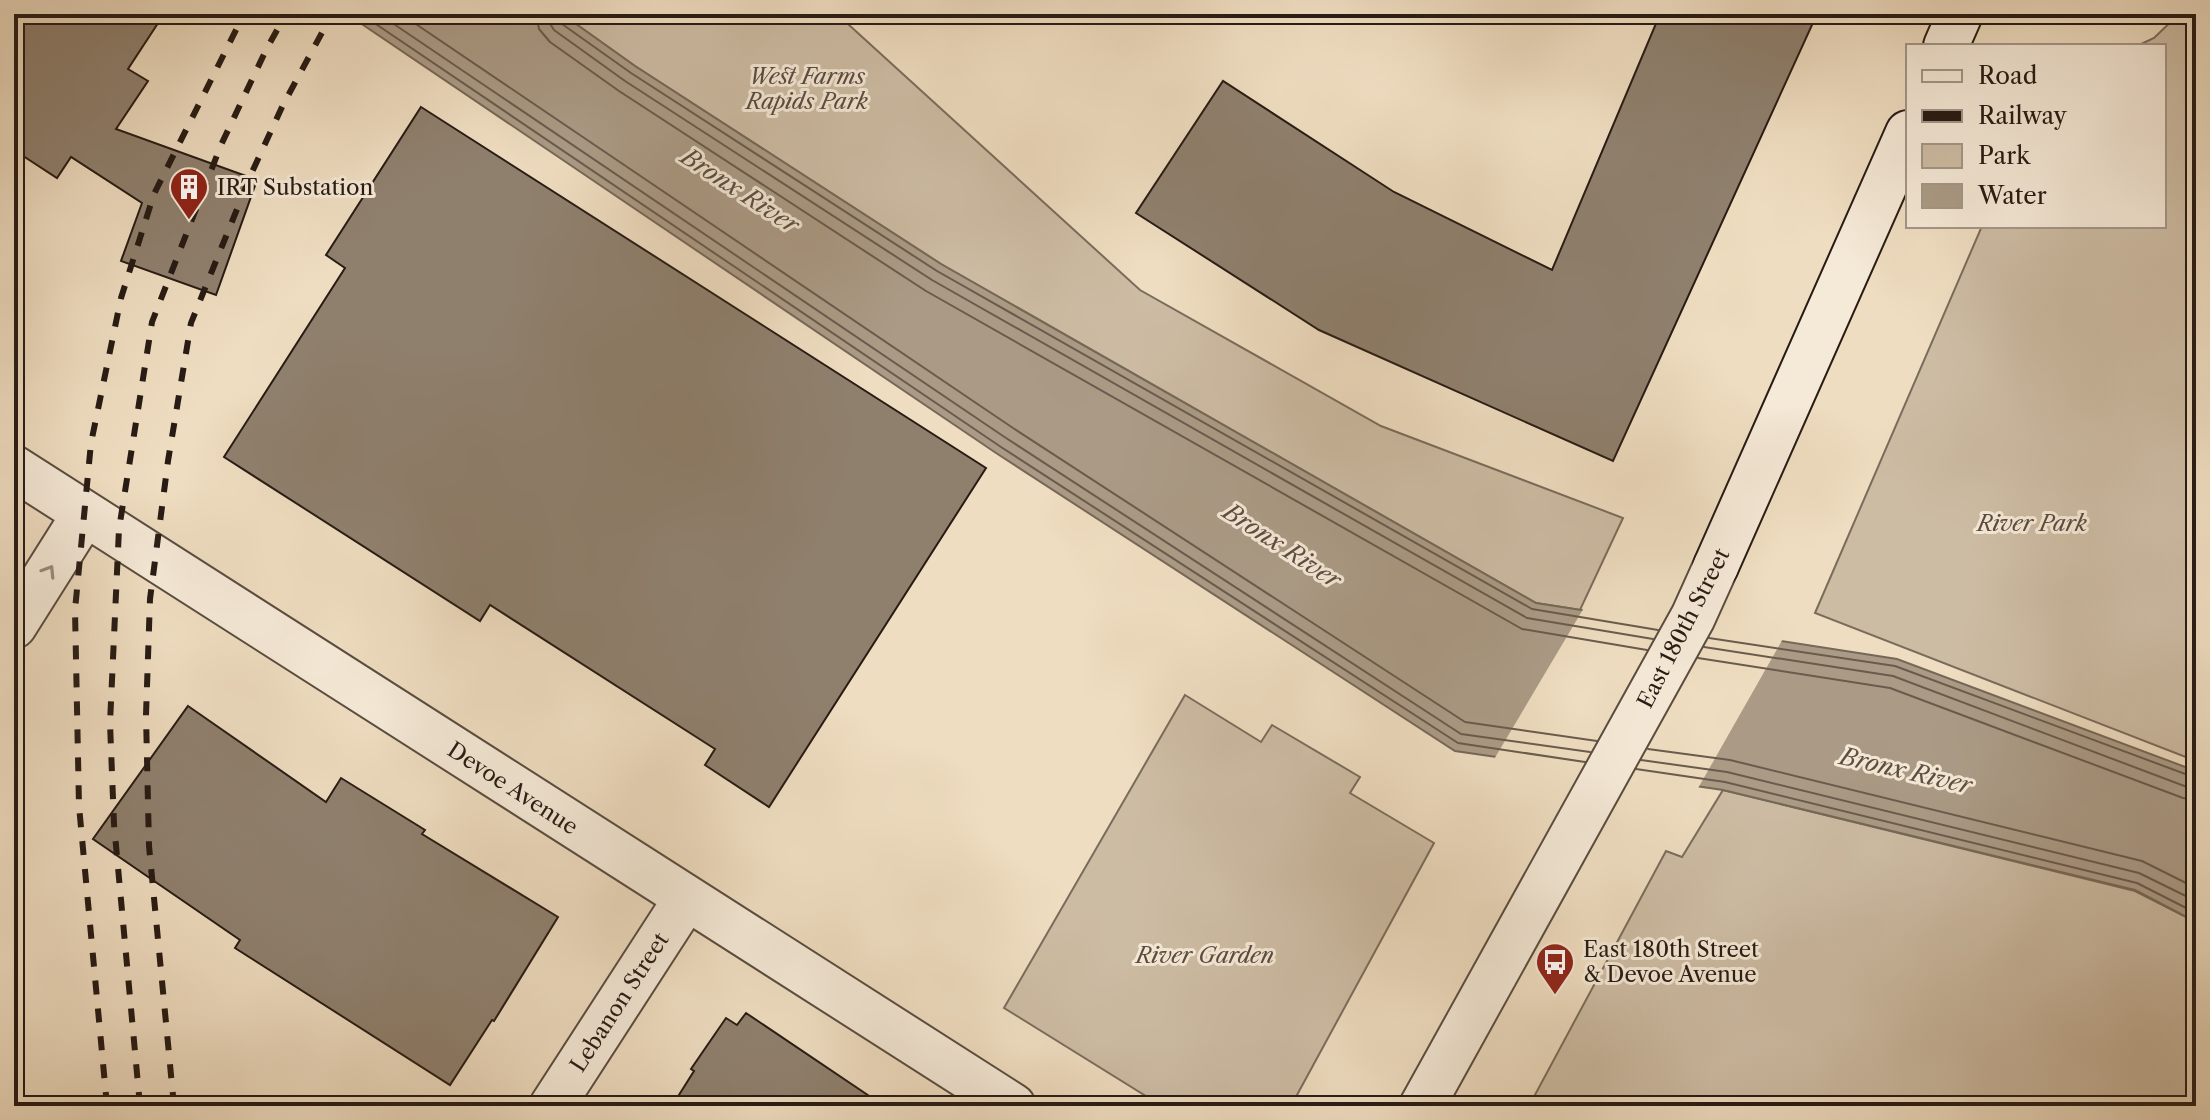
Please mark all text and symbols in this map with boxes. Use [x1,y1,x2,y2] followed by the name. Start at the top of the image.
[1906,44,2166,228] legend
[1978,61,2038,90] text: Road
[744,63,869,115] park label: West Farms Rapids Park
[1978,101,2068,130] text: Railway
[674,141,806,240] water label: Bronx River
[1978,141,2031,170] text: Park
[168,166,210,221] building icon: IRT Substation
[217,174,374,201] place label: IRT Substation
[1977,181,2047,210] text: Water
[1216,496,1348,595] water label: Bronx River
[1975,510,2087,537] park label: River Park
[1631,544,1735,713] street label: East 180th Street
[40,565,55,580] one-way arrow
[442,736,583,841] street label: Devoe Avenue
[1835,741,1977,800] water label: Bronx River
[564,927,675,1077] street label: Lebanon Street
[1583,936,1759,988] place label: East 180th Street & Devoe Avenue
[1534,941,1576,996] bus stop icon: East 180th Street & Devoe Avenue
[1134,942,1274,969] park label: River Garden

